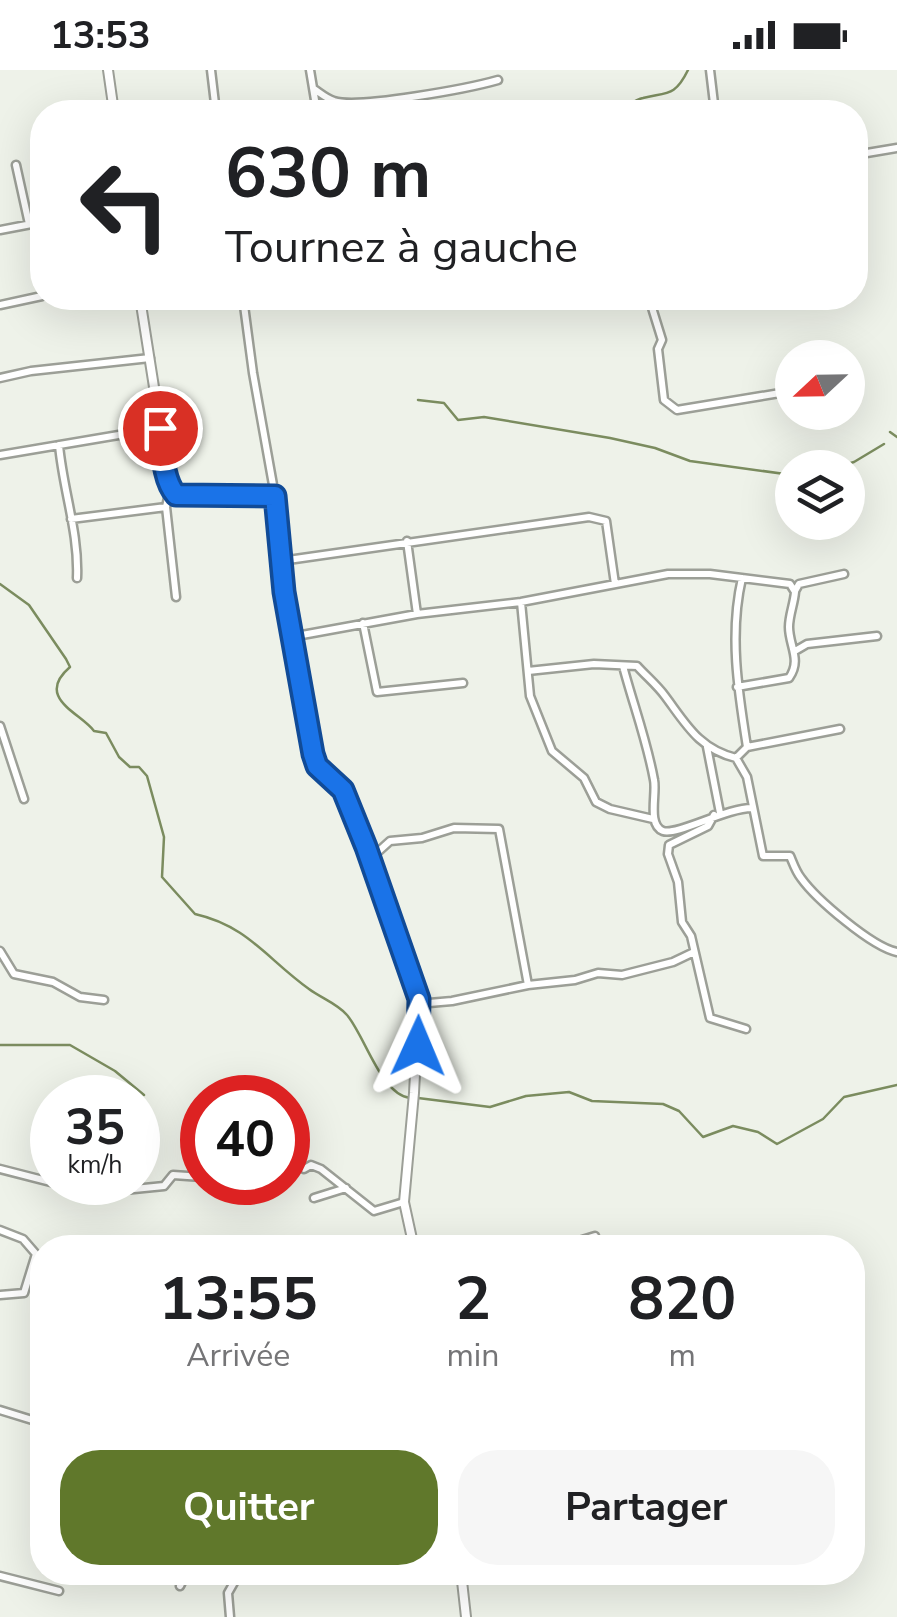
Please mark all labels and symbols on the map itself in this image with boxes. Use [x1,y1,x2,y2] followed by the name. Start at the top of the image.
[775,340,865,430] north arrow
[118,386,203,471] pin
[366,994,470,1098] position arrow
[180,1075,310,1205] speed limit sign: 40

